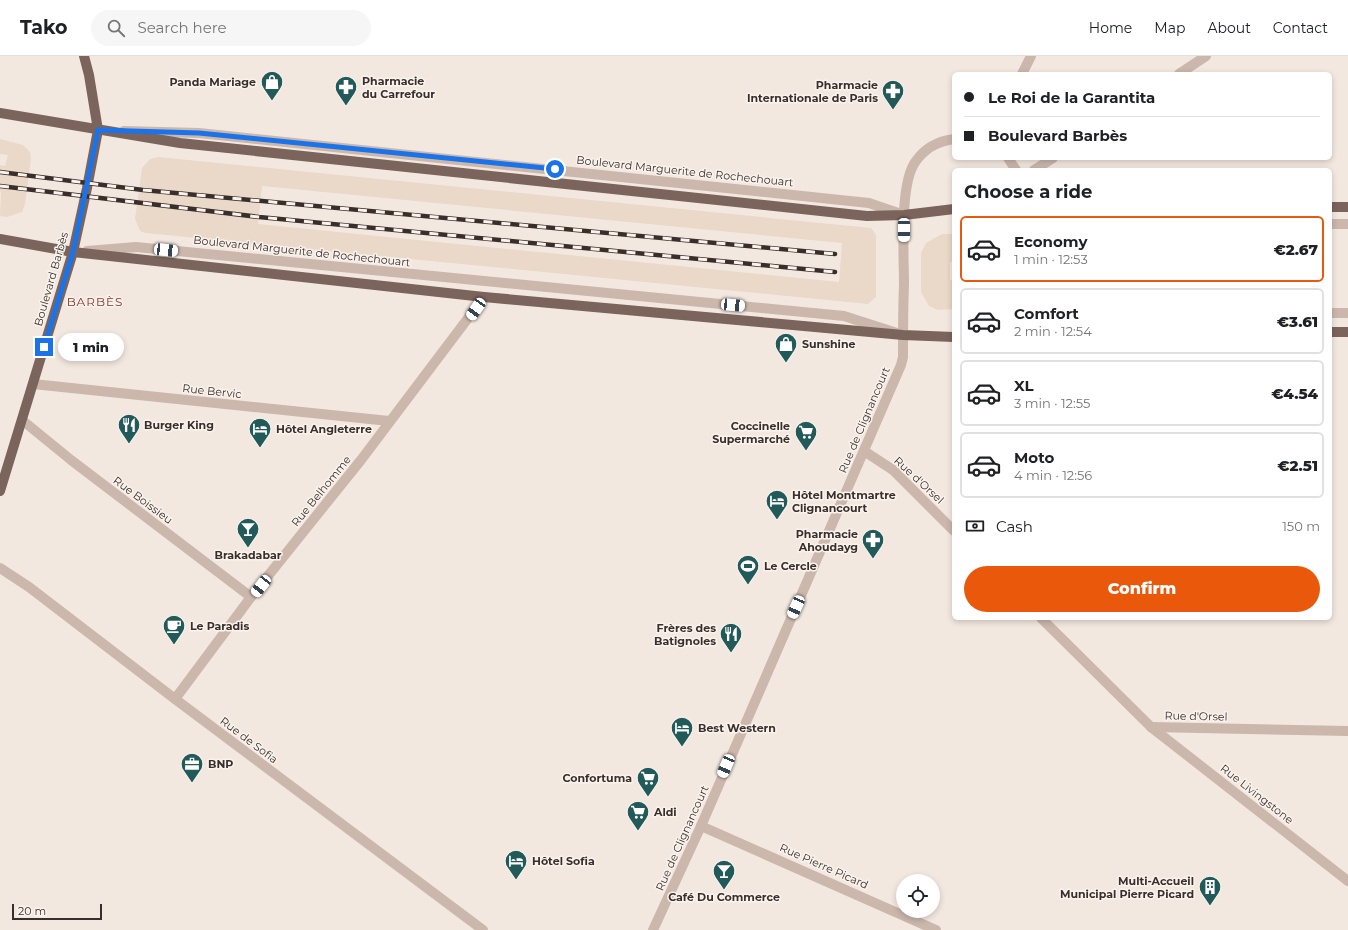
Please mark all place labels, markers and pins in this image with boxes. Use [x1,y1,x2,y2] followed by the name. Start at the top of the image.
[259,69,285,102] shop icon: Panda Mariage
[333,74,359,107] pharmacy icon: Pharmacie du Carrefour
[362,74,435,101] place label: Pharmacie du Carrefour
[169,75,256,89] place label: Panda Mariage
[747,78,878,105] place label: Pharmacie Internationale de Paris
[880,78,906,111] pharmacy icon: Pharmacie Internationale de Paris
[773,331,799,364] shop icon: Sunshine
[802,337,856,351] place label: Sunshine
[116,412,142,445] restaurant icon: Burger King
[247,416,273,449] hotel icon: Hôtel Angleterre
[144,418,214,432] place label: Burger King
[712,419,790,446] place label: Coccinelle Supermarché
[793,419,819,452] supermarket icon: Coccinelle Supermarché
[276,422,372,436] place label: Hôtel Angleterre
[764,488,790,521] hotel icon: Hôtel Montmartre Clignancourt
[792,488,896,515] place label: Hôtel Montmartre Clignancourt
[235,516,261,549] bar icon: Brakadabar
[796,527,858,554] place label: Pharmacie Ahoudayg
[860,527,886,560] pharmacy icon: Pharmacie Ahoudayg
[215,548,282,562] place label: Brakadabar
[735,553,761,586] sports icon: Le Cercle
[764,559,817,573] place label: Le Cercle
[161,613,187,646] cafe icon: Le Paradis
[190,619,249,633] place label: Le Paradis
[654,621,716,648] place label: Frères des Batignoles
[718,621,744,654] restaurant icon: Frères des Batignoles
[669,715,695,748] hotel icon: Best Western
[698,721,776,735] place label: Best Western
[179,751,205,784] office icon: BNP
[208,757,233,771] place label: BNP
[635,765,661,798] supermarket icon: Confortuma
[562,771,632,785] place label: Confortuma
[625,799,651,832] supermarket icon: Aldi
[653,805,677,819] place label: Aldi
[503,848,529,881] hotel icon: Hôtel Sofia
[532,854,595,868] place label: Hôtel Sofia
[711,858,737,891] bar icon: Café Du Commerce
[1060,874,1194,901] place label: Multi-Accueil Municipal Pierre Picard
[1197,874,1223,907] building icon: Multi-Accueil Municipal Pierre Picard
[668,890,780,904] place label: Café Du Commerce

